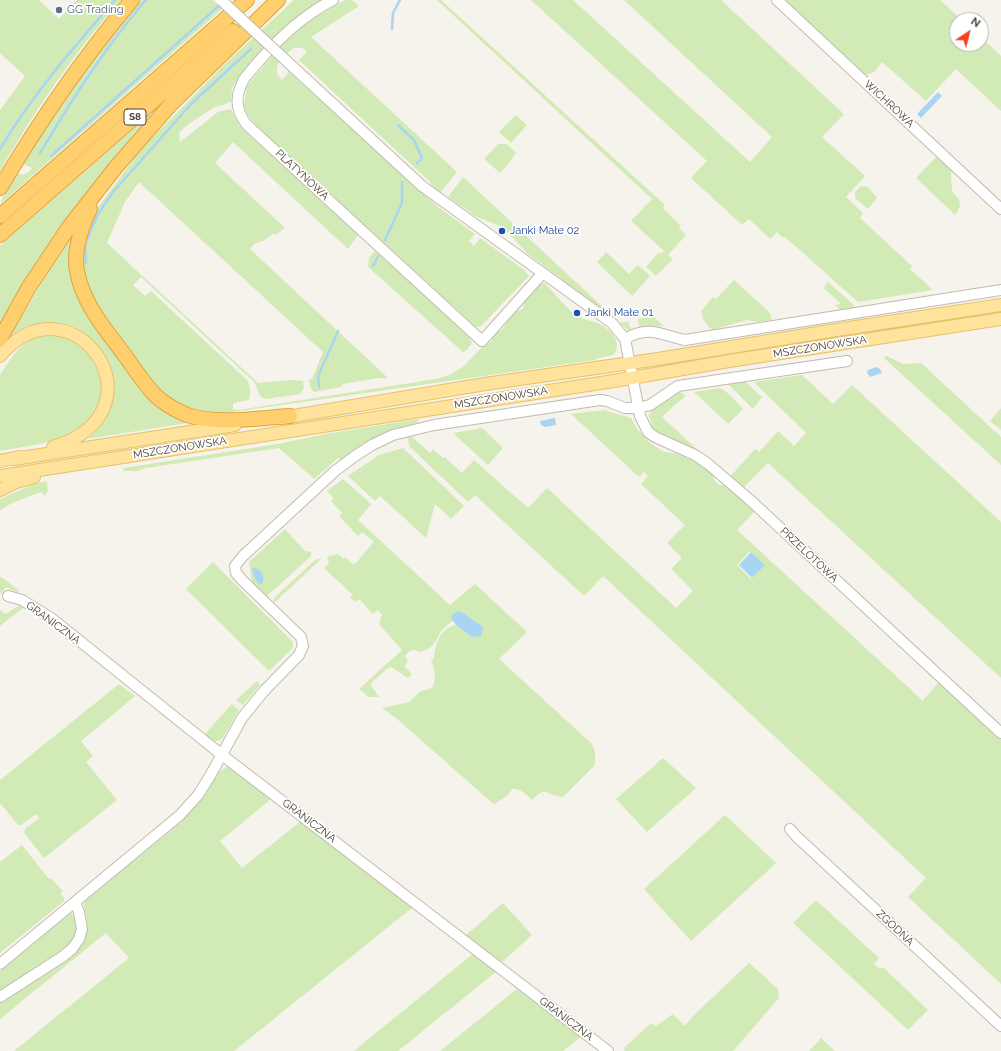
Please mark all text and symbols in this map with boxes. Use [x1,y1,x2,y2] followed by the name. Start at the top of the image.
[67,3,124,17] place label: GG Trading
[54,5,64,15] marker: GG Trading
[949,12,989,52] north arrow
[968,15,983,30] text: N
[861,78,917,130] street label: WICHROWA
[124,109,146,125] road number: S8
[272,147,332,203] street label: PLATYNOWA
[510,224,579,238] place label: Janki Małe 02
[497,226,507,236] marker: Janki Małe 02
[585,306,653,320] place label: Janki Małe 01
[572,308,582,318] marker: Janki Małe 01
[772,333,868,361] street label: MSZCZONOWSKA
[453,384,549,412] street label: MSZCZONOWSKA
[132,434,228,462] street label: MSZCZONOWSKA
[777,525,841,585] street label: PRZELOTOWA
[23,599,83,647] street label: GRANICZNA
[279,796,339,846] street label: GRANICZNA
[873,907,917,949] street label: ZGODNA
[536,994,596,1044] street label: GRANICZNA

